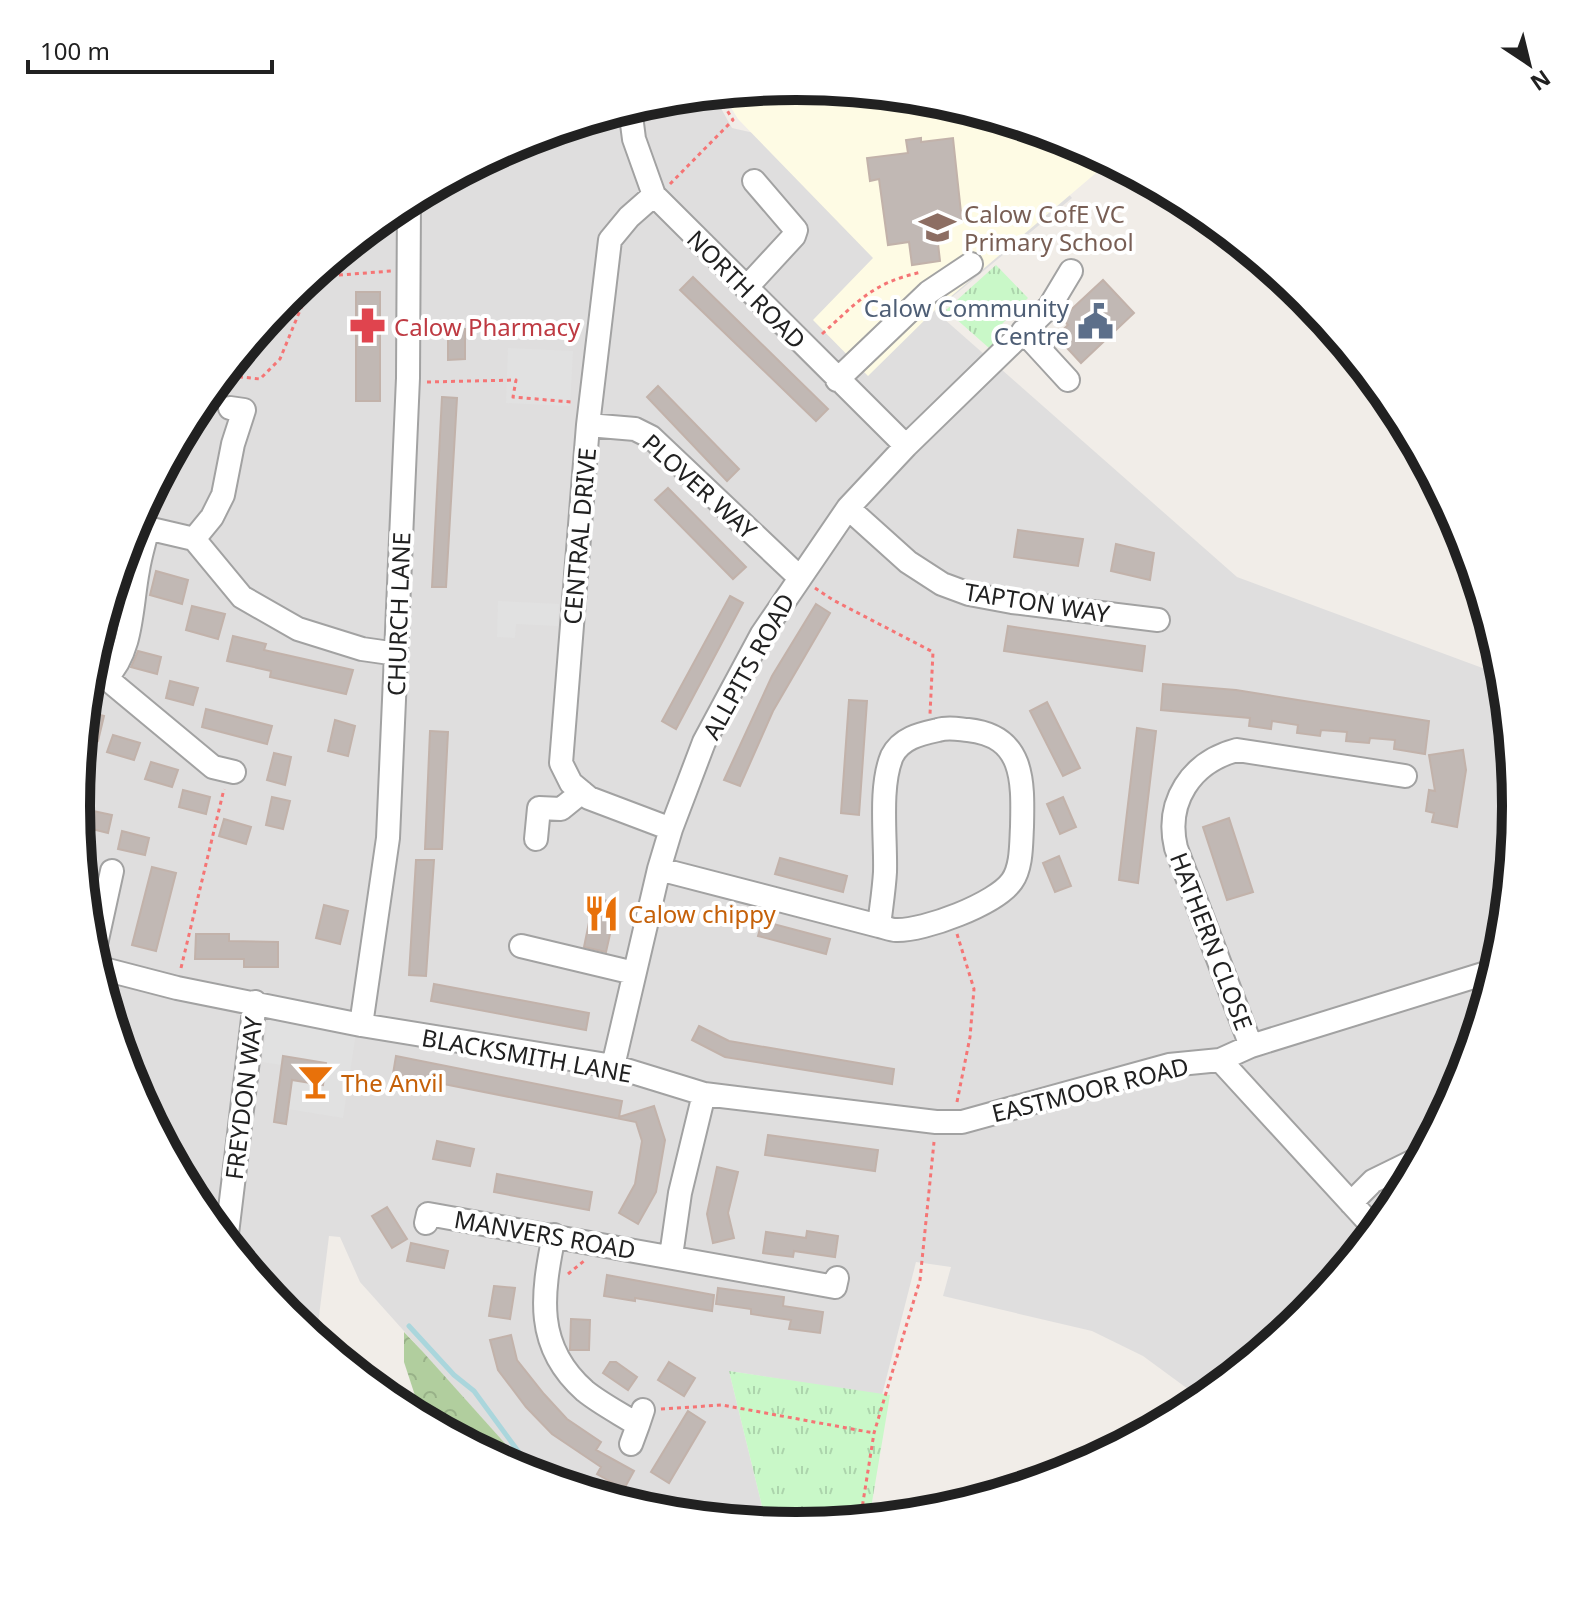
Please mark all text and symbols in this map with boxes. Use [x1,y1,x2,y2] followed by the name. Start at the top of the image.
[28,24,272,74] scale bar
[1489,24,1569,104] north arrow
[40,34,110,67] text: 100 m
[1525,64,1557,99] text: N
[964,197,1134,258] place label: Calow CofE VC Primary School
[919,208,957,246] school or university icon: Calow CofE VC Primary School
[680,222,814,356] street label: NORTH ROAD
[864,291,1070,352] place label: Calow Community Centre
[1076,302,1114,340] public building icon: Calow Community Centre
[349,307,387,345] pharmacy icon: Calow Pharmacy
[394,310,581,343] place label: Calow Pharmacy
[636,426,764,546] street label: PLOVER WAY
[555,446,603,626] street label: CENTRAL DRIVE
[379,531,417,697] street label: CHURCH LANE
[962,574,1112,630] street label: TAPTON WAY
[694,587,802,745] street label: ALLPITS ROAD
[1163,847,1261,1035] street label: HATHERN CLOSE
[583,894,621,932] restaurant icon: Calow chippy
[628,897,777,930] place label: Calow chippy
[217,1014,269,1181] street label: FREYDON WAY
[419,1020,635,1090] street label: BLACKSMITH LANE
[988,1049,1192,1129] street label: EASTMOOR ROAD
[296,1063,334,1101] bar icon: The Anvil
[341,1066,444,1099] place label: The Anvil
[452,1202,638,1266] street label: MANVERS ROAD

